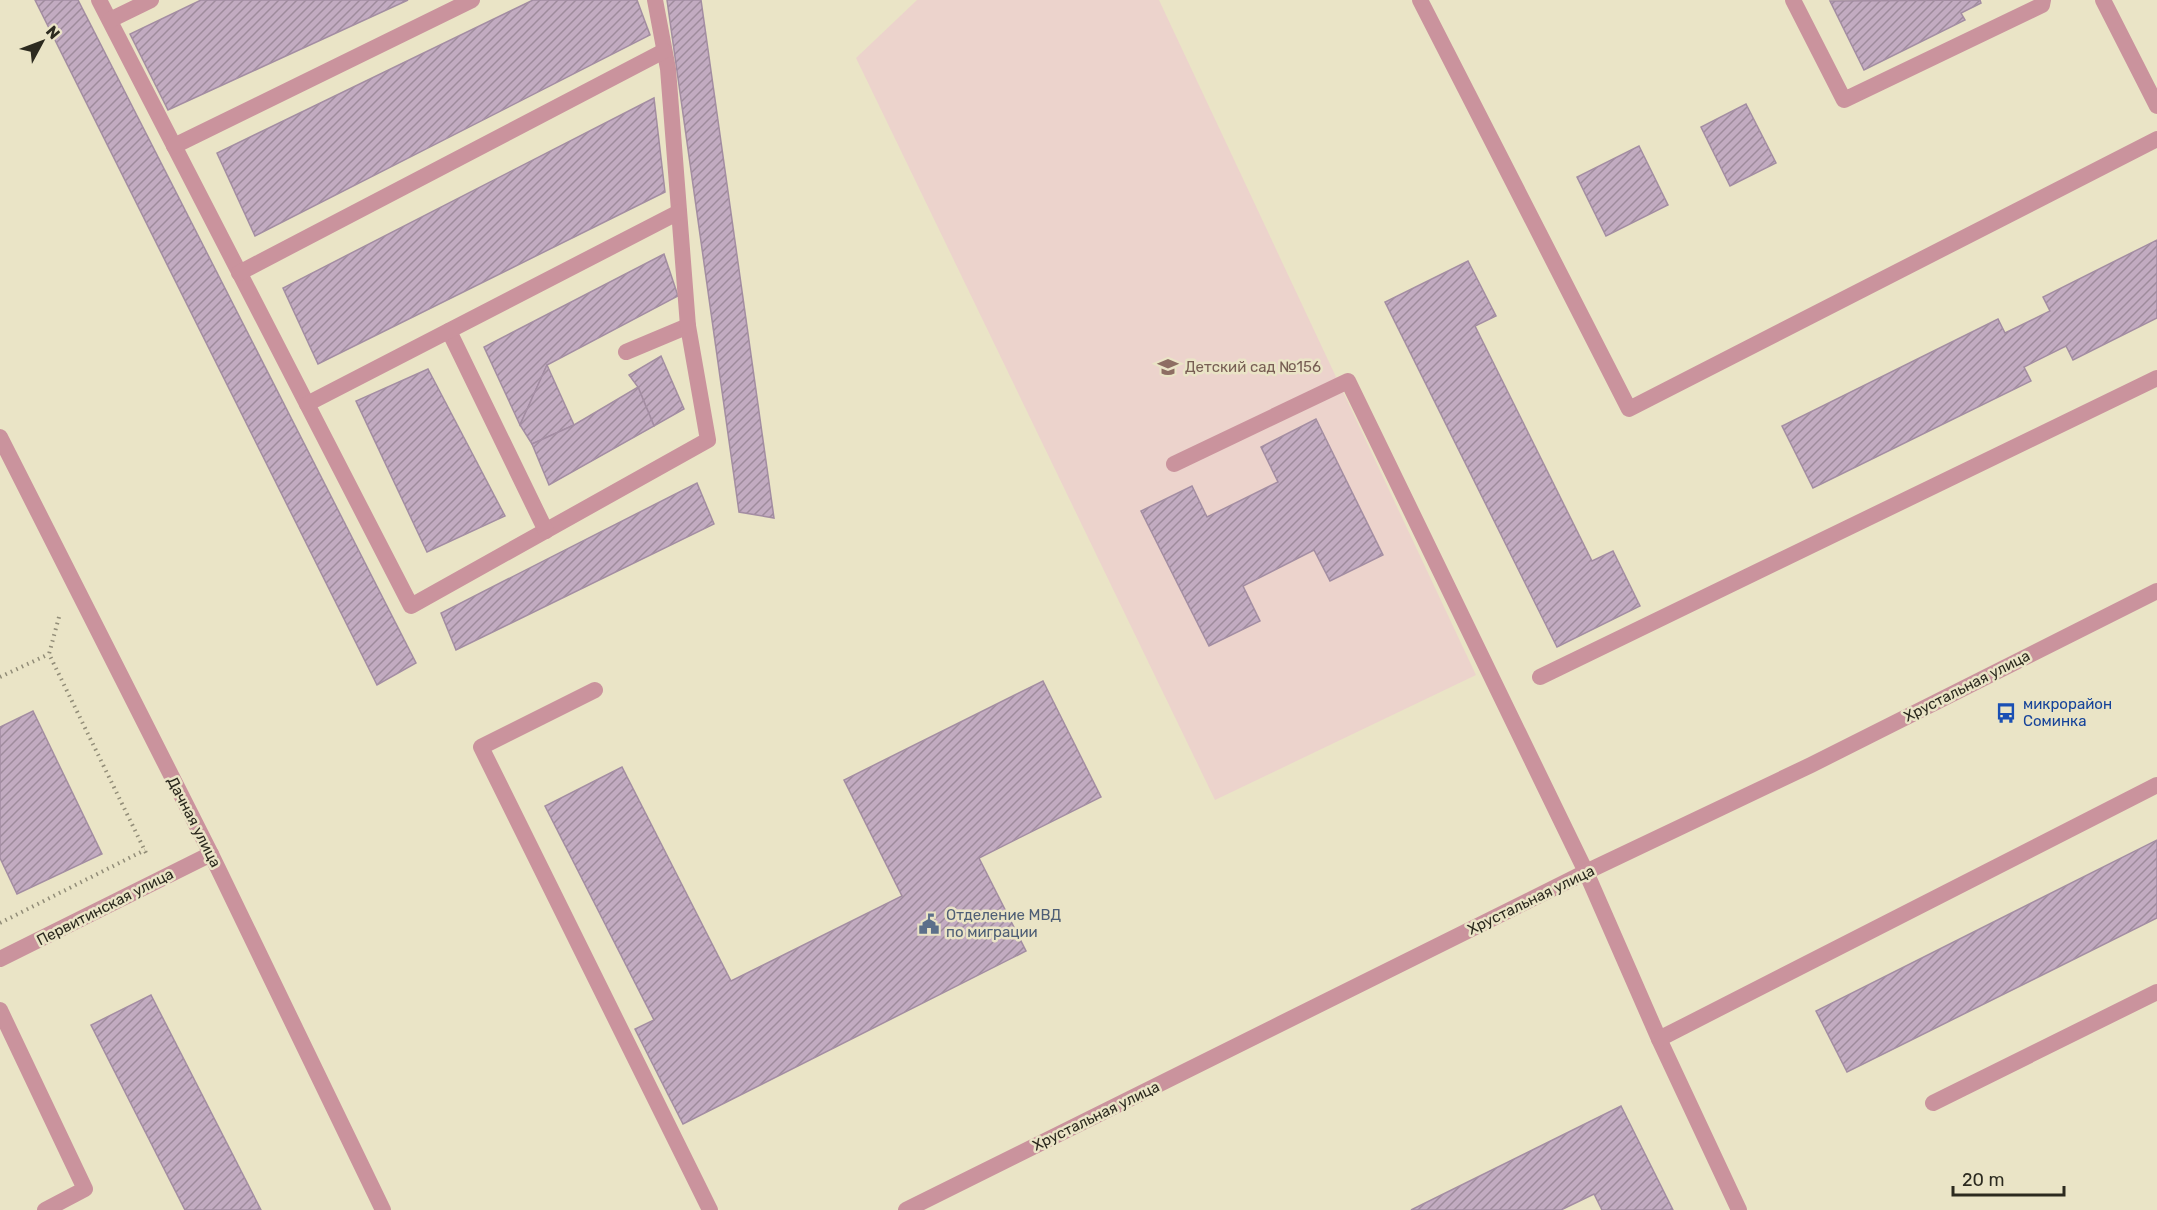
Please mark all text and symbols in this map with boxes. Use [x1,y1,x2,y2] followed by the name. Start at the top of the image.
[12,12,72,72] north arrow
[42,22,64,43] text: N
[1156,355,1180,379] school or university icon: Детский сад №156
[1185,358,1321,376] place label: Детский сад №156
[1901,646,2033,726] street label: Хрустальная улица
[2023,695,2112,730] place label: микрорайон Соминка
[1994,701,2018,725] bus stop icon: микрорайон Соминка
[163,774,225,870] street label: Дачная улица
[1465,861,1597,939] street label: Хрустальная улица
[34,865,176,949] street label: Первитинская улица
[946,906,1062,941] place label: Отделение МВД по миграции
[917,912,941,936] public building icon: Отделение МВД по миграции
[1030,1077,1162,1155] street label: Хрустальная улица
[1953,1159,2064,1197] scale bar
[1962,1169,2004,1191] text: 20 m

